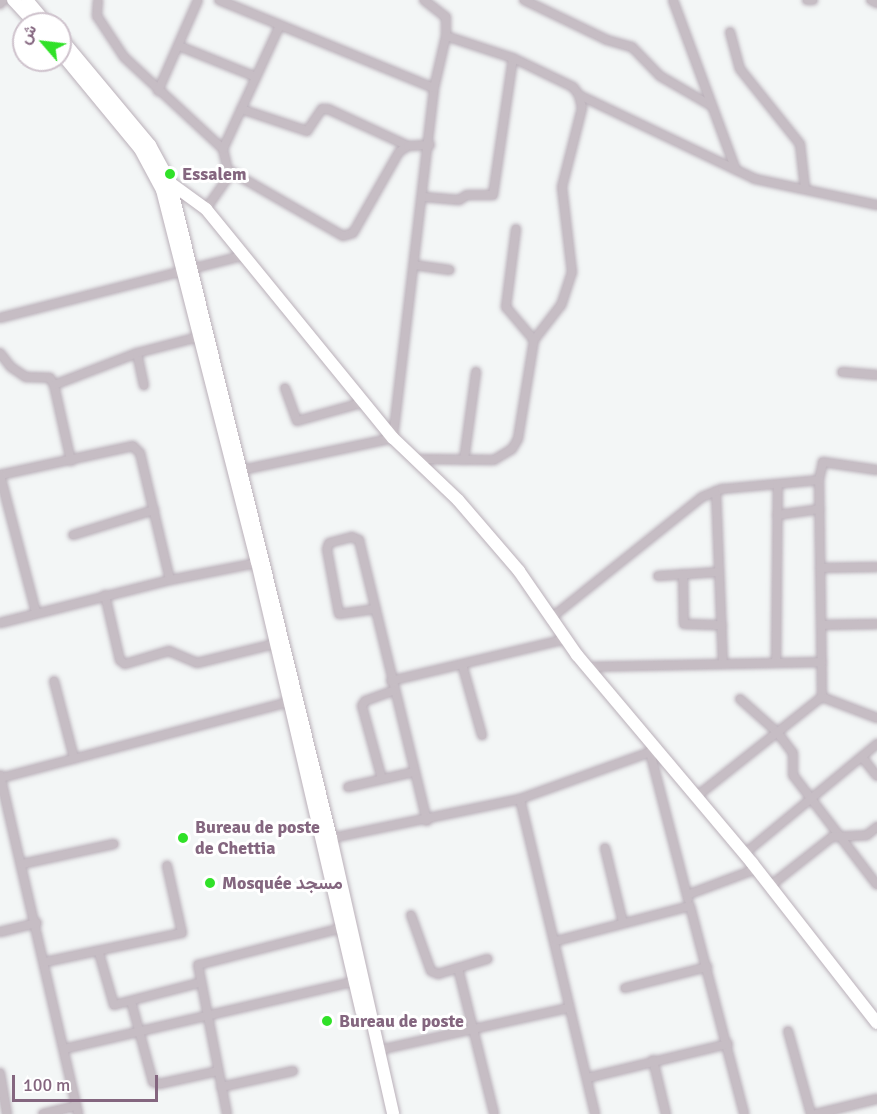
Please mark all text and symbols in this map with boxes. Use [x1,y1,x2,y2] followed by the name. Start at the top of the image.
[12,12,72,72] north arrow
[15,21,41,48] text: ش
[182,163,246,185] place label: Essalem
[163,167,177,181] marker: Essalem
[195,817,320,860] place label: Bureau de poste de Chettia
[176,831,190,845] marker: Bureau de poste de Chettia
[222,872,343,894] place label: Mosquée مسجد
[203,876,217,890] marker: Mosquée مسجد
[339,1010,464,1032] place label: Bureau de poste
[320,1014,334,1028] marker: Bureau de poste
[15,1063,160,1101] scale bar
[23,1074,70,1096] text: 100 m

